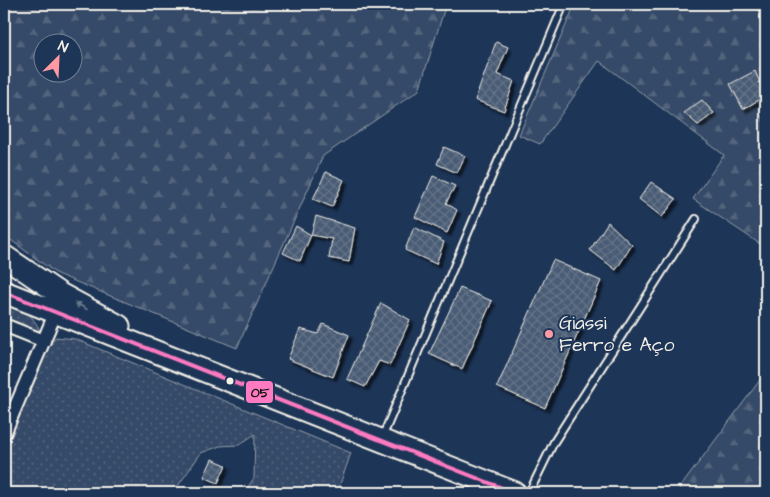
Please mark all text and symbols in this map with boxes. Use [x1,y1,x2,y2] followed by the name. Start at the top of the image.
[32,32,82,82] north arrow
[55,36,71,58] text: N
[74,301,88,310] one-way arrow
[559,310,675,359] place label: Giassi Ferro e Aço
[543,328,555,340] marker: Giassi Ferro e Aço
[225,376,235,386] unlabelled marker
[245,380,274,404] line badge: 05
[251,383,270,403] text: 05

